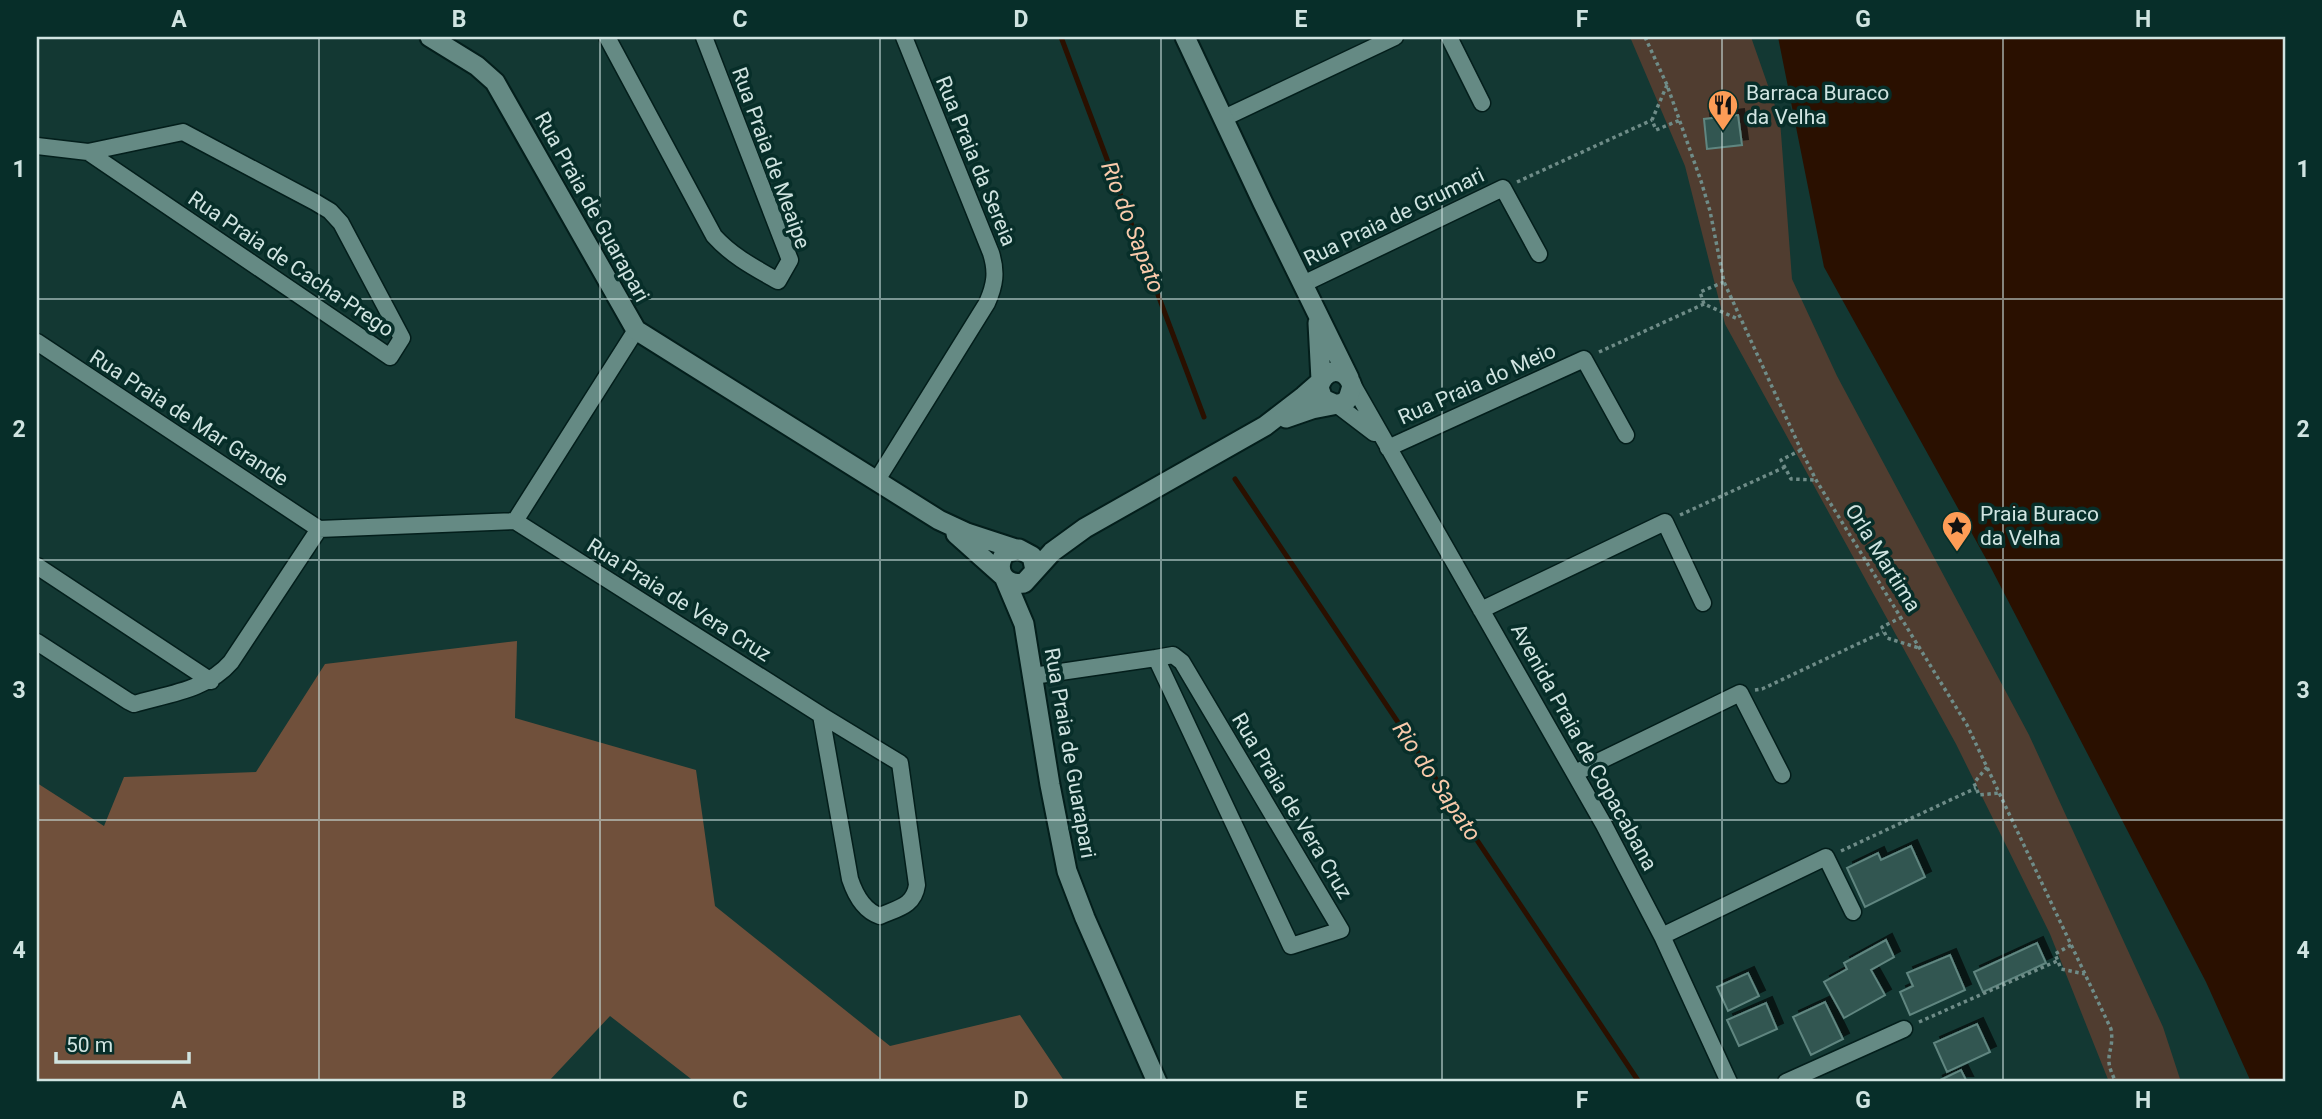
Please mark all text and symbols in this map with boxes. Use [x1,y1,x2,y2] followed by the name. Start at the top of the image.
[171,6,187,33] text: A
[452,6,466,33] text: B
[732,6,748,33] text: C
[1014,6,1028,33] text: D
[1295,6,1308,33] text: E
[1576,6,1589,33] text: F
[1855,6,1871,33] text: G
[2135,6,2151,33] text: H
[727,64,815,252] street label: Rua Praia de Meaipe
[931,73,1021,249] street label: Rua Praia da Sereia
[1746,81,1889,129] place label: Barraca Buraco da Velha
[1706,88,1740,132] restaurant icon: Barraca Buraco da Velha
[530,108,654,306] street label: Rua Praia de Guarapari
[12,156,26,183] text: 1
[2296,156,2310,183] text: 1
[1095,158,1170,297] water label: Rio do Sapato
[1300,163,1488,271] street label: Rua Praia de Grumari
[184,186,398,342] street label: Rua Praia de Cacha-Prego
[1395,338,1559,430] street label: Rua Praia do Meio
[85,345,293,491] street label: Rua Praia de Mar Grande
[12,416,26,443] text: 2
[2296,416,2310,443] text: 2
[1840,500,1926,616] street label: Orla Martima
[1980,502,2099,550] place label: Praia Buraco da Velha
[1940,509,1974,553] place icon: Praia Buraco da Velha
[582,533,776,667] street label: Rua Praia de Vera Cruz
[1506,619,1662,875] street label: Avenida Praia de Copacabana
[1040,646,1100,860] street label: Rua Praia de Guarapari
[12,677,26,704] text: 3
[2296,677,2310,704] text: 3
[1227,709,1357,903] street label: Rua Praia de Vera Cruz
[1387,716,1486,846] water label: Rio do Sapato
[12,937,26,964] text: 4
[2296,937,2310,964] text: 4
[56,1021,189,1065] scale bar
[66,1033,113,1057] text: 50 m
[171,1087,187,1114] text: A
[452,1087,466,1114] text: B
[732,1087,748,1114] text: C
[1014,1087,1028,1114] text: D
[1295,1087,1308,1114] text: E
[1576,1087,1589,1114] text: F
[1855,1087,1871,1114] text: G
[2135,1087,2151,1114] text: H

